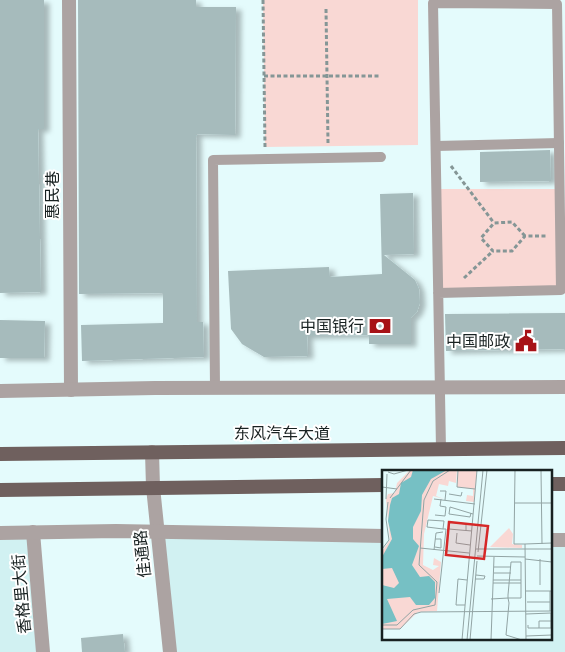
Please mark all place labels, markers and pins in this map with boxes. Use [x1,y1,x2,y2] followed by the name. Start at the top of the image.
[367,313,393,339] bank icon: 中国银行
[300,317,364,336] place label: 中国银行
[513,328,539,354] public building icon: 中国邮政
[446,332,510,351] place label: 中国邮政

